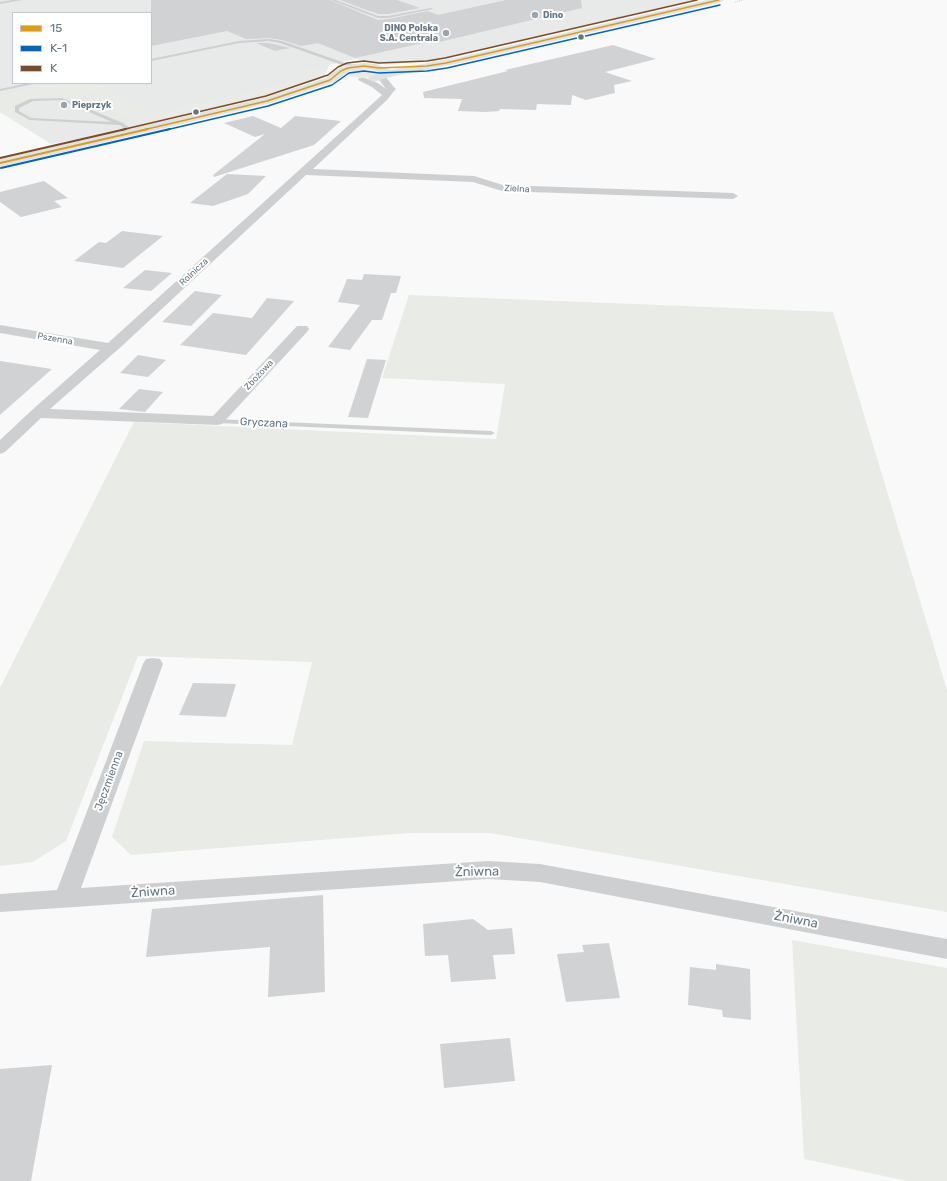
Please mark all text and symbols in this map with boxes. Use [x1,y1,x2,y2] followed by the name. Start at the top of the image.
[530,10,540,20] marker: Dino
[543,10,563,20] place label: Dino
[12,12,152,84] legend
[50,21,62,35] text: 15
[380,23,438,44] place label: DINO Polska S.A. Centrala
[441,28,451,38] marker: DINO Polska S.A. Centrala
[576,32,586,42] unlabelled marker
[50,41,67,55] text: K-1
[50,61,57,75] text: K
[59,100,69,110] marker: Pieprzyk
[72,100,111,110] place label: Pieprzyk
[191,107,201,117] unlabelled marker
[504,183,530,195] street label: Zielna
[177,256,211,288] street label: Rolnicza
[36,331,74,347] street label: Pszenna
[242,358,276,392] street label: Zbożowa
[240,415,288,431] street label: Gryczana
[92,749,126,813] street label: Jęczmienna
[455,864,499,880] street label: Żniwna
[130,883,176,901] street label: Żniwna
[773,908,819,932] street label: Żniwna

